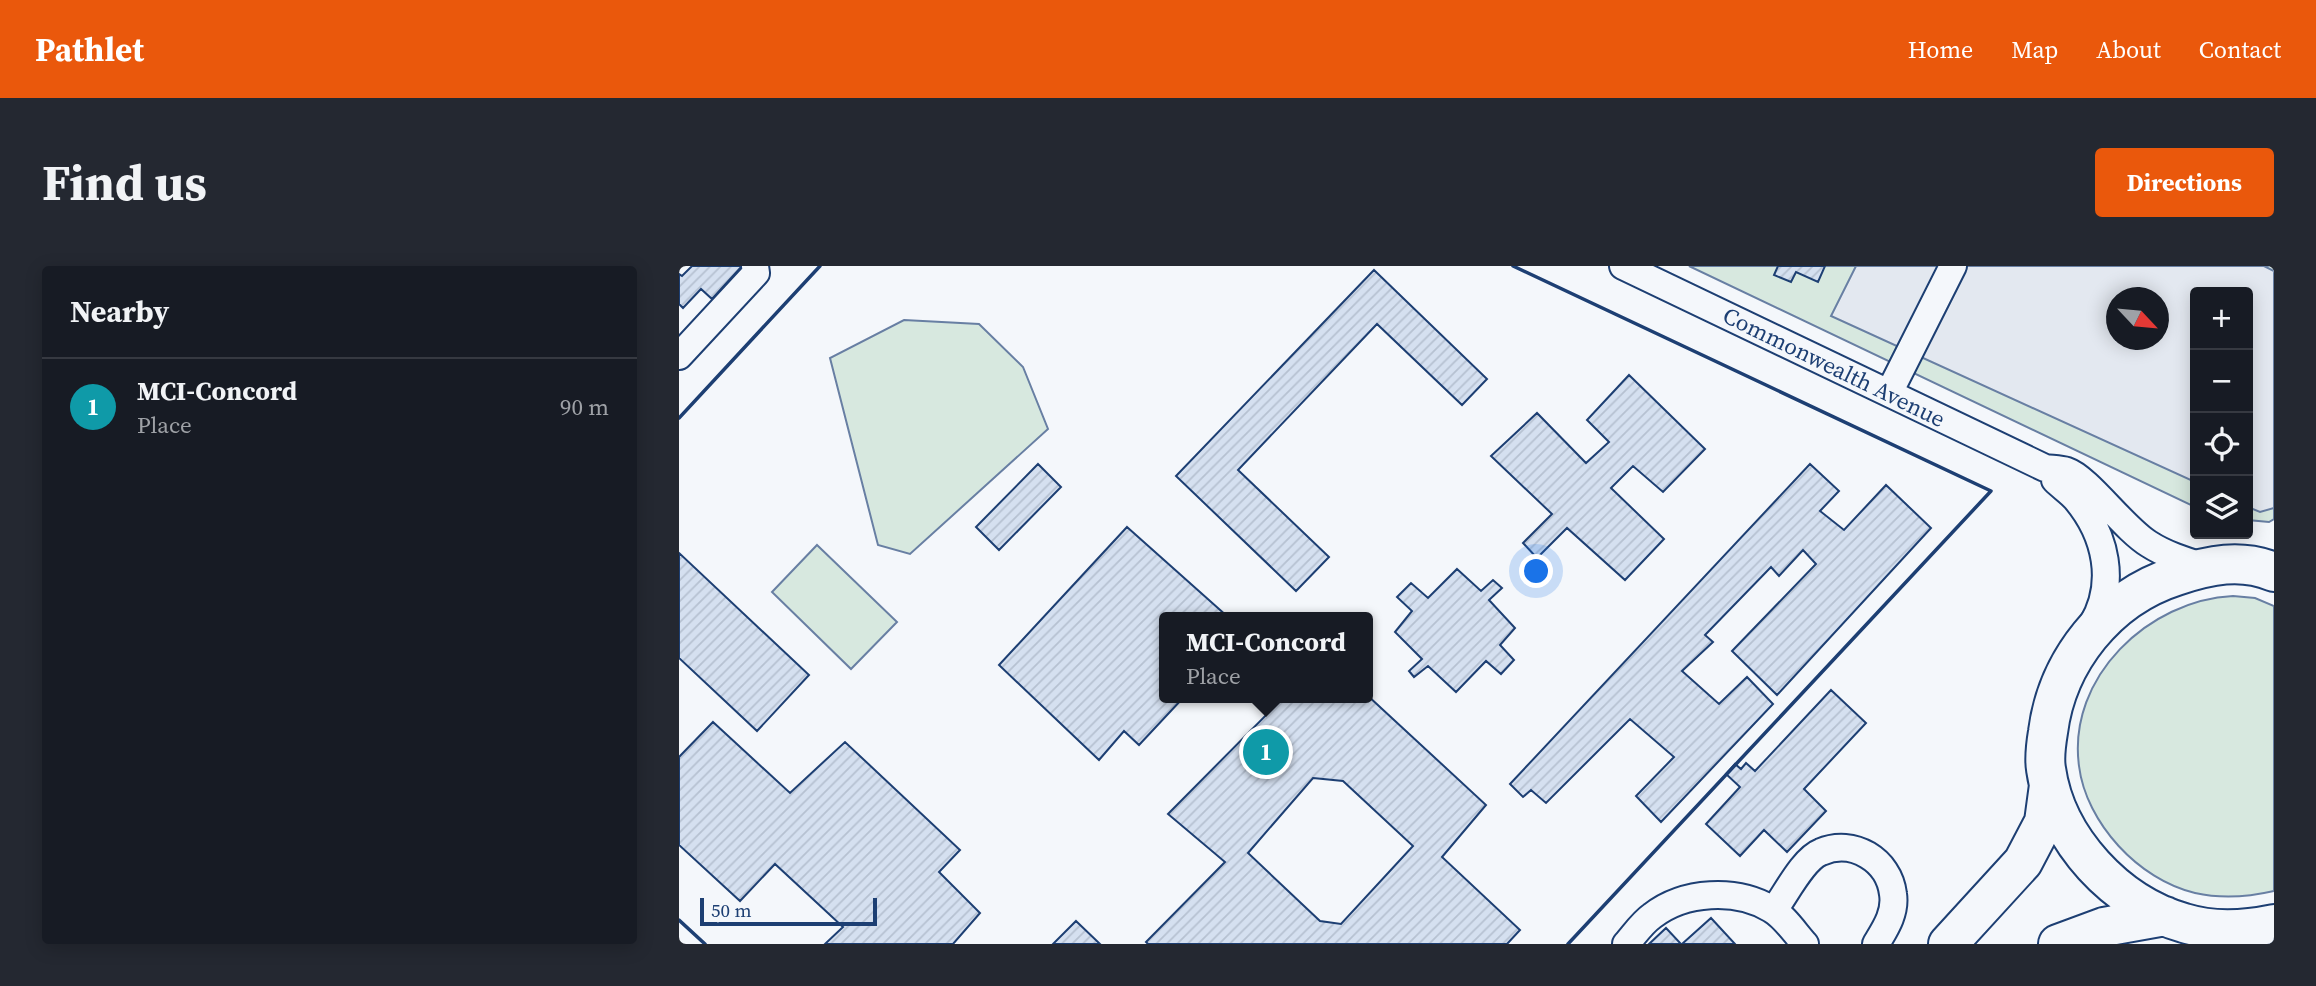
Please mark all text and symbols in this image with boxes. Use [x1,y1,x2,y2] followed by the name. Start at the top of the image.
[35,27,144,72] text: Pathlet
[1908,33,1973,66] text: Home
[2011,33,2058,66] text: Map
[2096,33,2161,66] text: About
[2199,33,2281,66] text: Contact
[2095,148,2274,217] button: Directions
[42,149,207,216] text: Find us
[2106,287,2169,350] north arrow
[2190,287,2253,539] map controls
[2190,287,2253,350] button: +
[70,291,169,332] text: Nearby
[1717,299,1951,435] street label: Commonwealth Avenue
[2190,350,2253,413] button: −
[137,373,297,409] text: MCI-Concord
[87,391,99,423] text: 1
[560,391,609,423] text: 90 m
[137,409,192,441] text: Place
[2190,413,2253,476] button: locate
[2190,476,2253,539] button: layers
[1519,554,1553,588] your location
[1159,612,1373,703] popup
[1186,624,1346,660] text: MCI-Concord
[1186,660,1241,692] text: Place
[1243,726,1289,778] pin: 1
[700,895,877,927] scale bar
[711,897,752,923] text: 50 m

